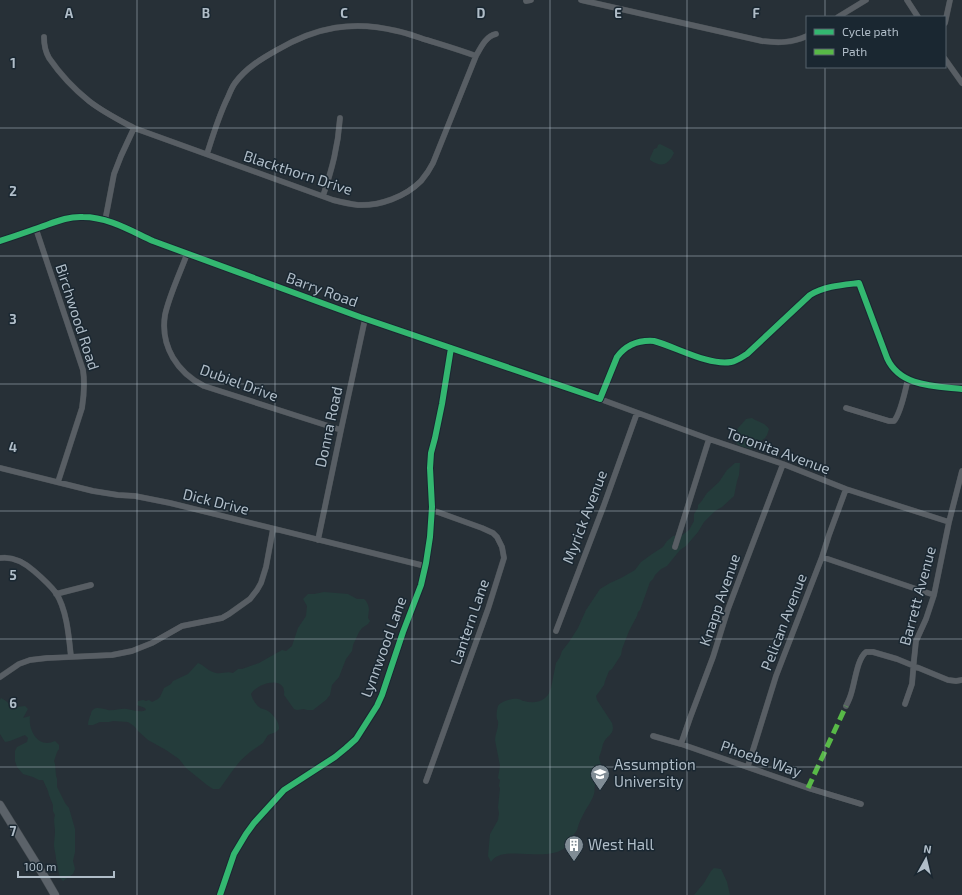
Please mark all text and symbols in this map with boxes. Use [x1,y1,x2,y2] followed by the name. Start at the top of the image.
[65,5,74,21] text: A
[202,5,210,21] text: B
[340,5,348,21] text: C
[477,5,486,21] text: D
[614,5,622,21] text: E
[752,5,760,21] text: F
[806,16,946,68] legend
[842,24,899,38] text: Cycle path
[842,44,867,58] text: Path
[10,55,16,71] text: 1
[242,146,355,198] street label: Blackthorn Drive
[9,183,17,199] text: 2
[52,261,104,372] street label: Birchwood Road
[284,268,361,310] street label: Barry Road
[9,311,17,327] text: 3
[198,360,281,405] street label: Dubiel Drive
[311,385,345,469] street label: Donna Road
[724,423,833,477] street label: Toronita Avenue
[9,439,17,455] text: 4
[558,467,610,566] street label: Myrick Avenue
[181,484,251,518] street label: Dick Drive
[895,544,939,647] street label: Barrett Avenue
[695,551,743,648] street label: Knapp Avenue
[9,567,17,583] text: 5
[756,571,810,673] street label: Pelican Avenue
[446,577,492,667] street label: Lantern Lane
[356,594,410,700] street label: Lynnwood Lane
[9,695,17,711] text: 6
[719,736,804,780] street label: Phoebe Way
[614,755,696,790] place label: Assumption University
[589,763,611,791] school or university icon: Assumption University
[10,823,17,839] text: 7
[563,834,585,862] building icon: West Hall
[588,835,654,853] place label: West Hall
[906,839,946,879] north arrow
[923,842,932,856] text: N
[18,853,114,879] scale bar
[24,859,56,873] text: 100 m

